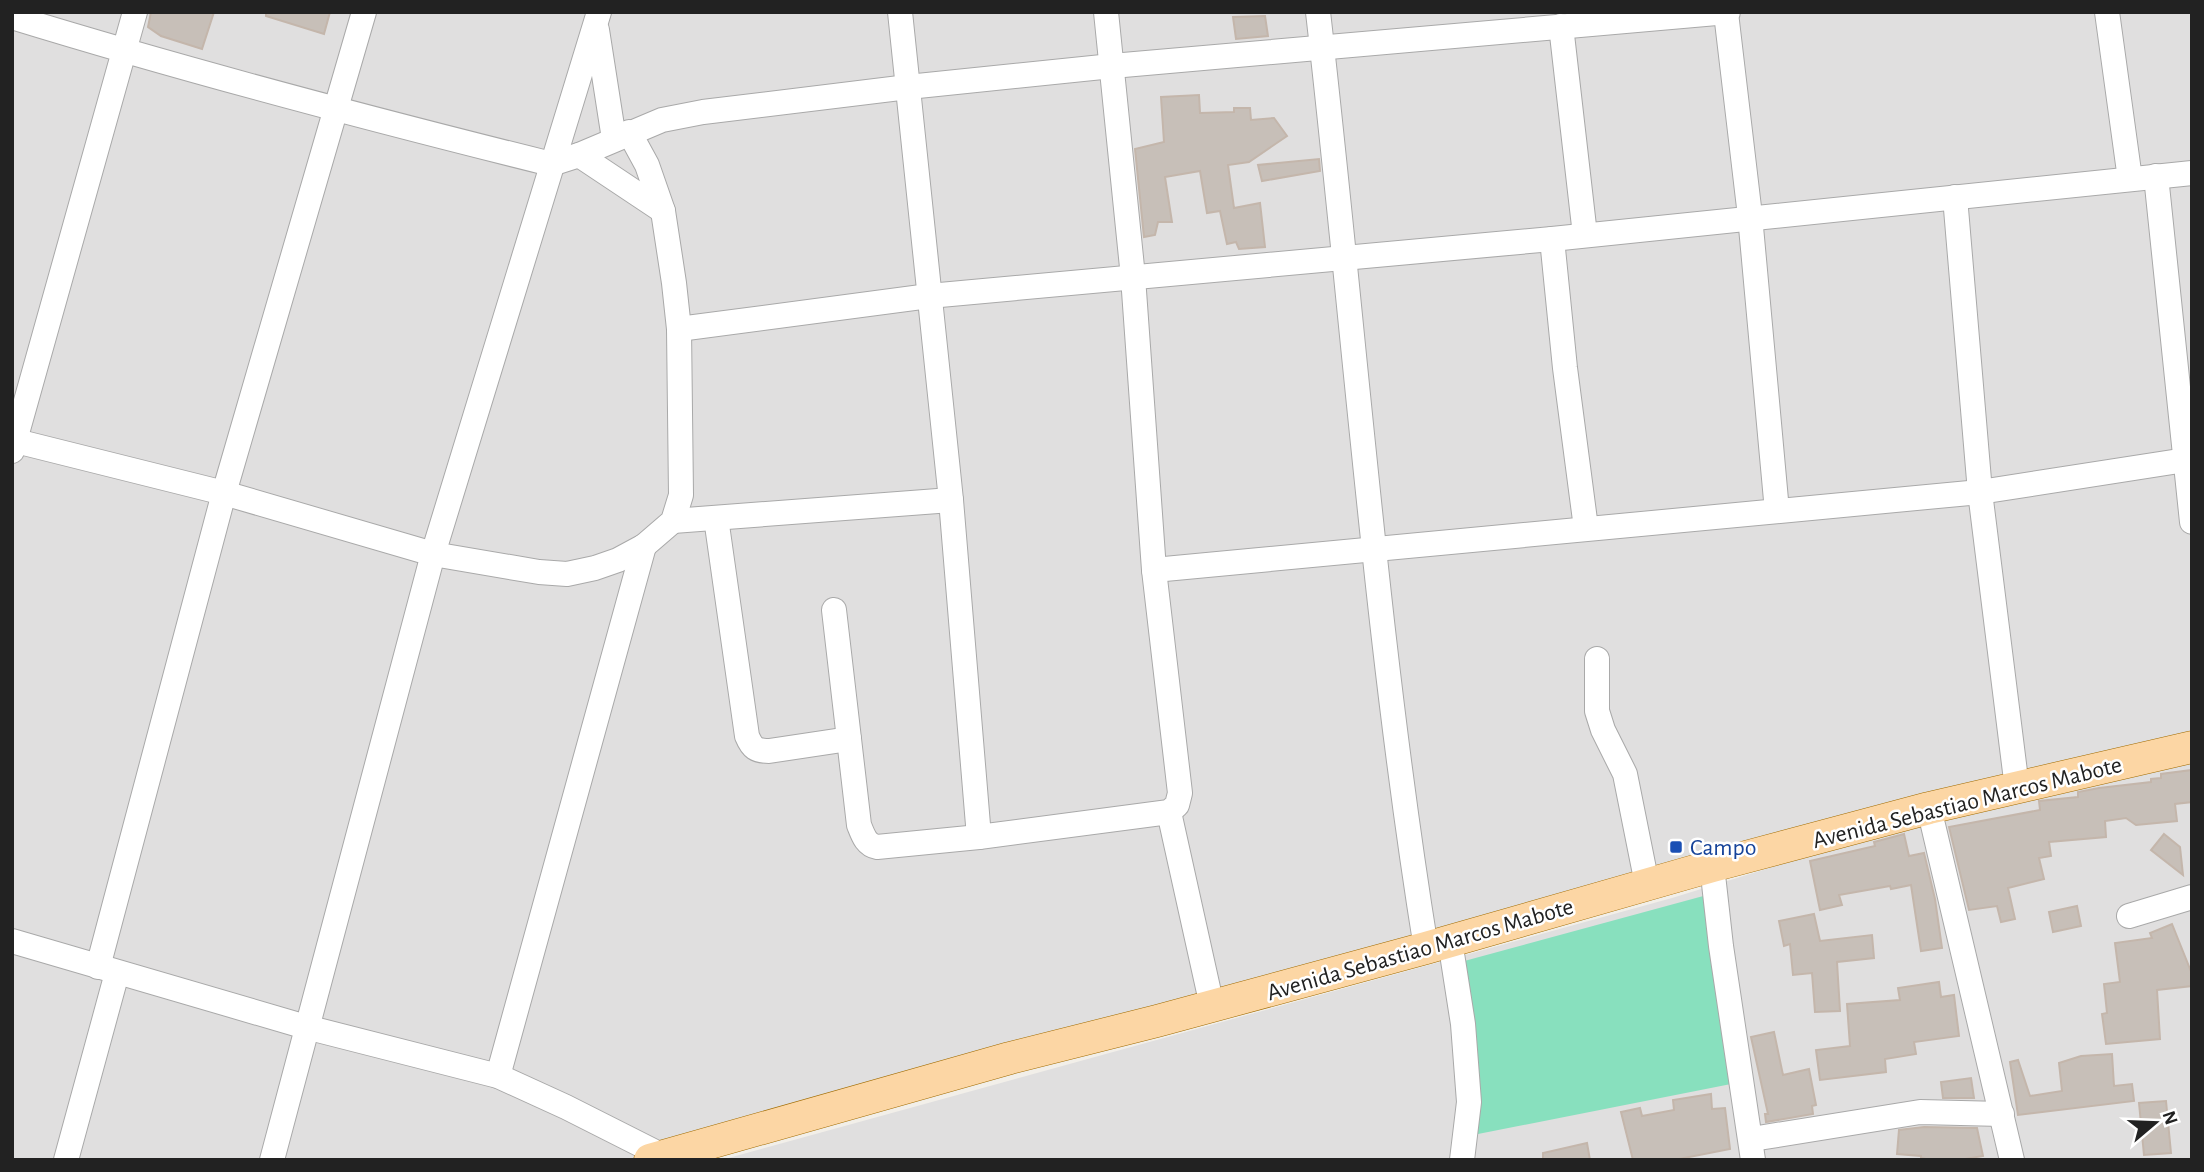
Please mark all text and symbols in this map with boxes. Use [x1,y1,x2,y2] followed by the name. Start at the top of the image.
[1810,753,2124,853] street label: Avenida Sebastiao Marcos Mabote
[1690,836,1757,860] place label: Campo
[1668,839,1684,855] marker: Campo
[1264,895,1576,1005] street label: Avenida Sebastiao Marcos Mabote
[2120,1088,2190,1158] north arrow
[2159,1109,2181,1127] text: N

